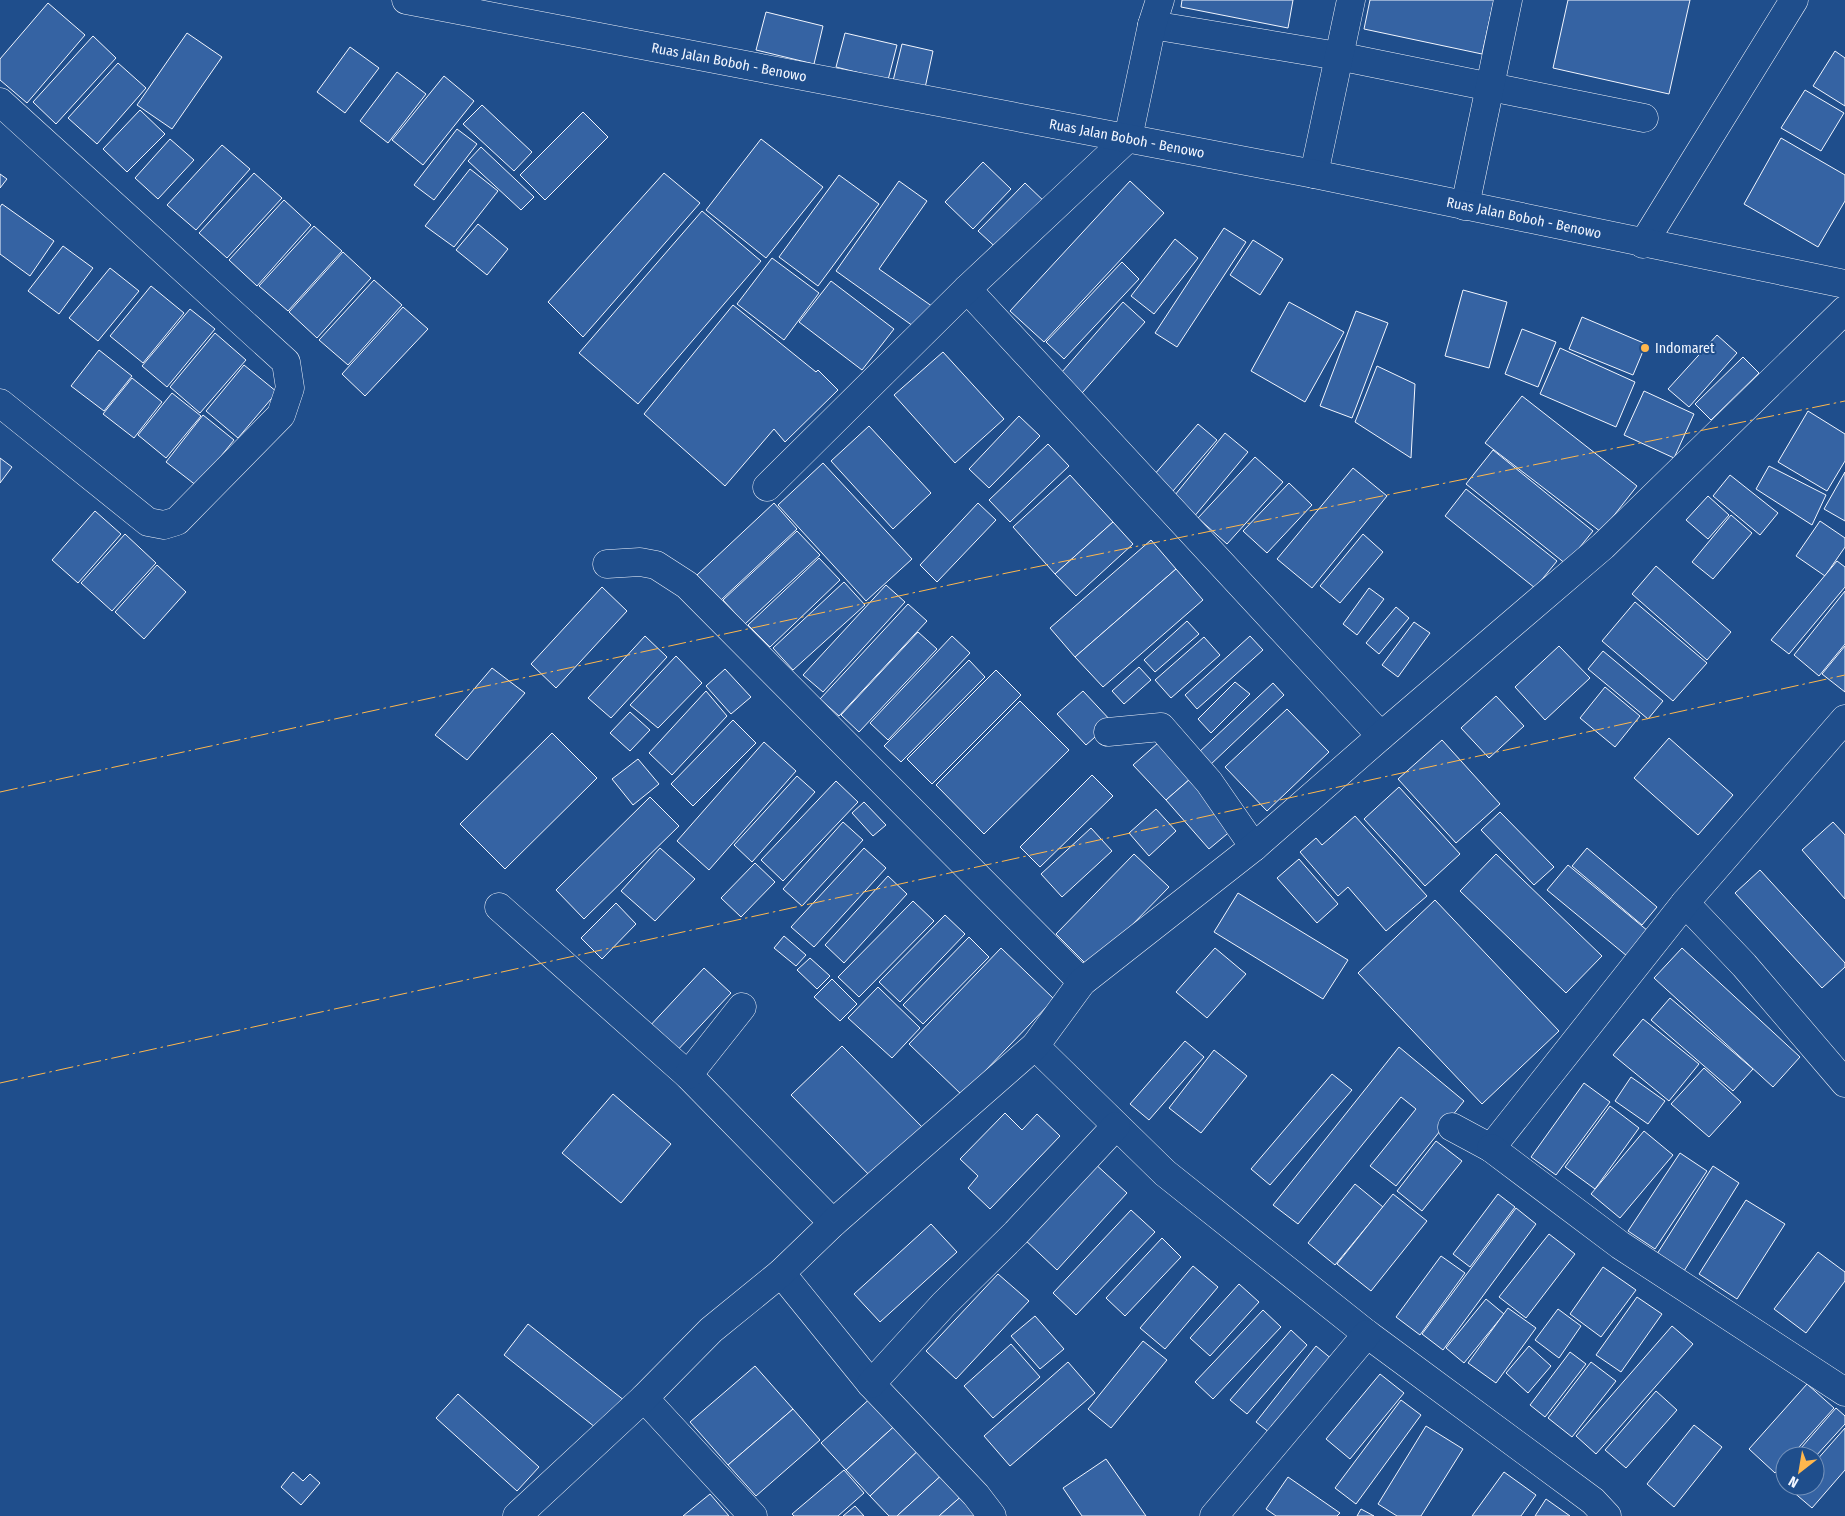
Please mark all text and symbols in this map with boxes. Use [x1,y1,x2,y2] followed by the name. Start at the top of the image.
[650,39,808,86] street label: Ruas Jalan Boboh - Benowo
[1048,115,1206,162] street label: Ruas Jalan Boboh - Benowo
[1445,194,1603,242] street label: Ruas Jalan Boboh - Benowo
[1655,340,1715,357] place label: Indomaret
[1639,342,1651,354] marker: Indomaret
[1775,1446,1825,1496] north arrow
[1786,1472,1802,1491] text: N

